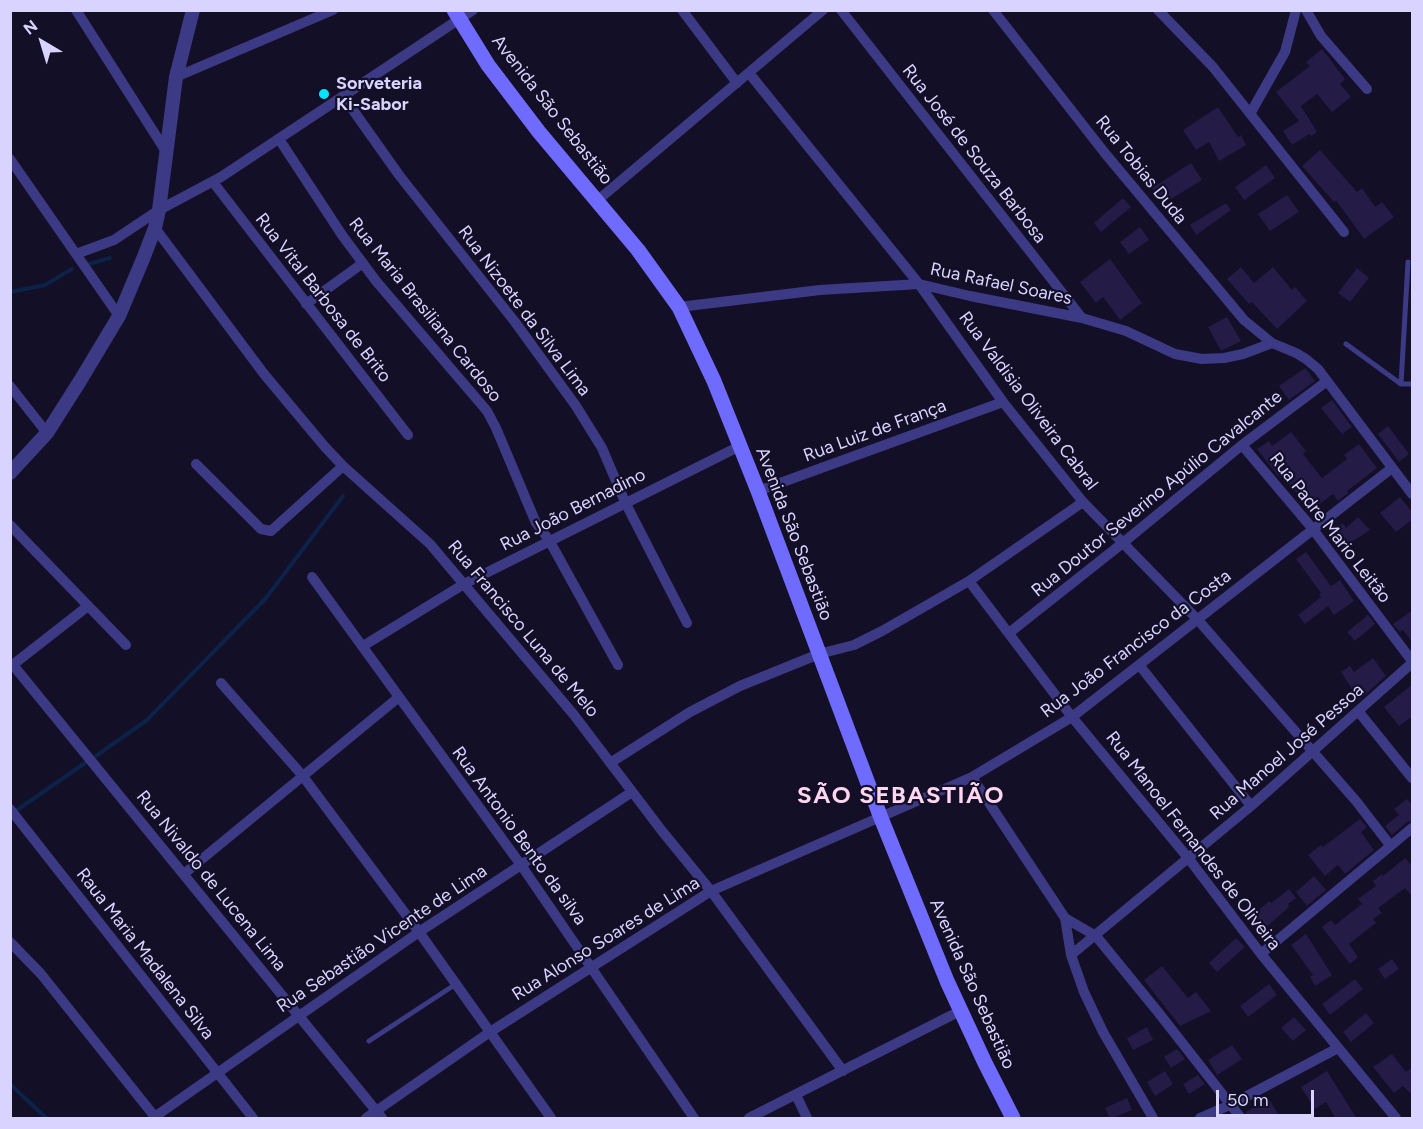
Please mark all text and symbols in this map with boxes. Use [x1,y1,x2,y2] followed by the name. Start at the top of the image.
[12,12,72,72] north arrow
[20,16,41,39] text: N
[487,31,617,189] street label: Avenida São Sebastião
[897,60,1051,248] street label: Rua José de Souza Barbosa
[336,73,422,116] place label: Sorveteria Ki-Sabor
[317,87,331,101] marker: Sorveteria Ki-Sabor
[1091,111,1191,229] street label: Rua Tobias Duda
[250,209,396,387] street label: Rua Vital Barbosa de Brito
[344,213,506,407] street label: Rua Maria Brasiliana Cardoso
[453,222,595,400] street label: Rua Nizoete da Silva Lima
[928,258,1074,310] street label: Rua Rafael Soares
[954,308,1102,494] street label: Rua Valdisia Oliveira Cabral
[1027,386,1287,602] street label: Rua Doutor Severino Apúlio Cavalcante
[801,395,949,467] street label: Rua Luiz de França
[751,444,837,624] street label: Avenida São Sebastião
[1265,449,1395,607] street label: Rua Padre Mario Leitão
[497,464,649,556] street label: Rua João Bernadino
[443,536,603,722] street label: Rua Francisco Luna de Melo
[1037,565,1235,723] street label: Rua João Francisco da Costa
[1206,679,1368,825] street label: Rua Manoel José Pessoa
[1101,727,1285,955] street label: Rua Manoel Fernandes de Oliveira
[447,743,591,929] street label: Rua Antonio Bento da silva
[797,782,1005,810] district label: SÃO SEBASTIÃO
[131,786,291,976] street label: Rua Nivaldo de Lucena Lima
[273,860,491,1018] street label: Rua Sebastião Vicente de Lima
[71,864,219,1044] street label: Raua Maria Madalena Silva
[508,872,704,1006] street label: Rua Alonso Soares de Lima
[925,896,1019,1072] street label: Avenida São Sebastião
[1219,1078,1316,1116] scale bar
[1227,1089,1269,1111] text: 50 m

